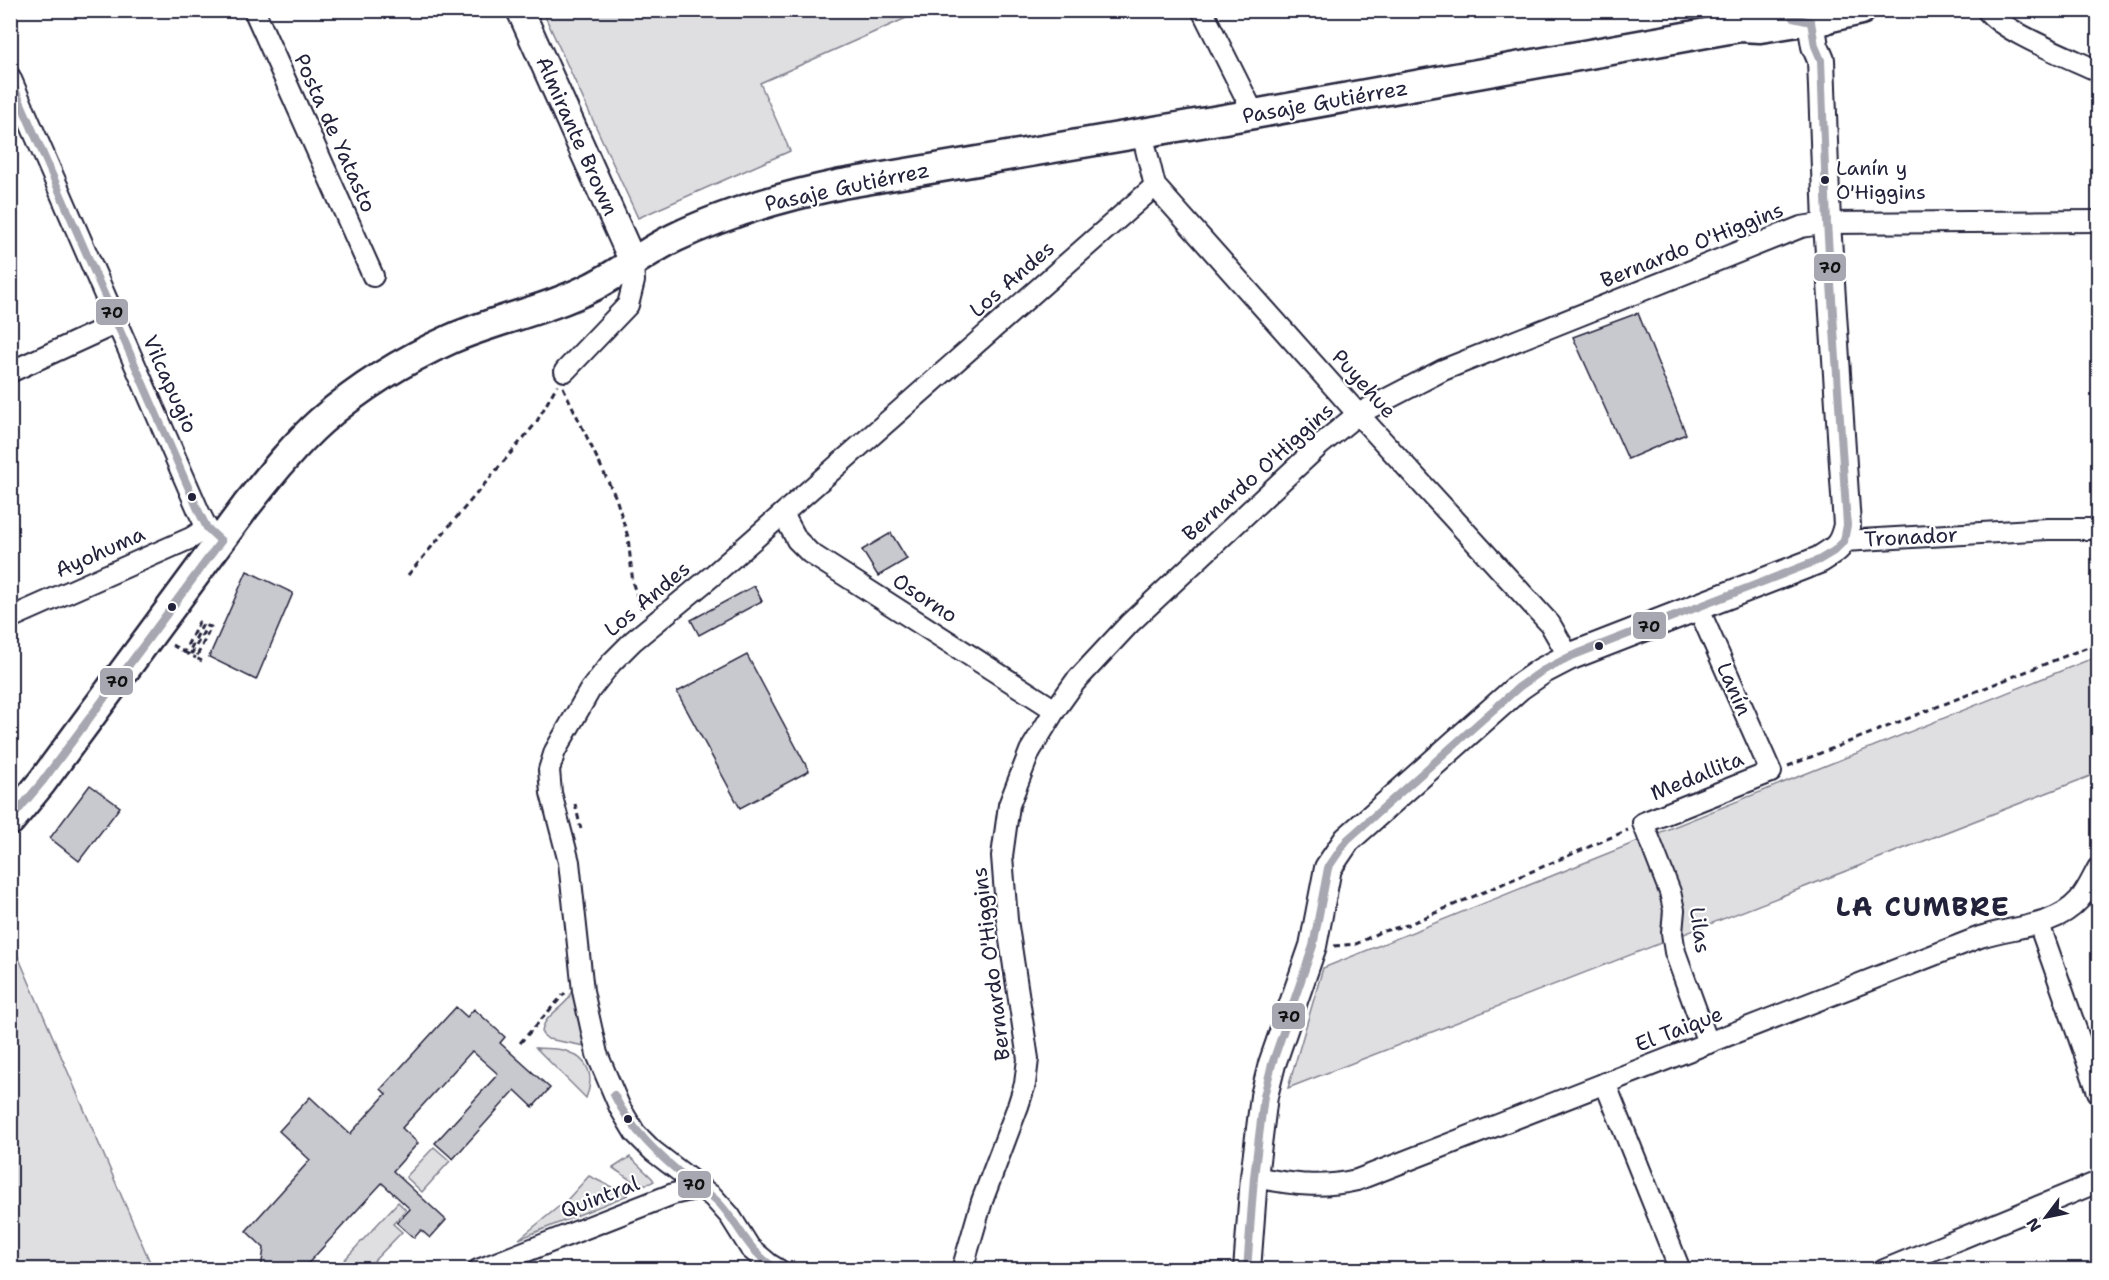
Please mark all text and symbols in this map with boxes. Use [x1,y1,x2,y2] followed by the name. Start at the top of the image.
[287,49,383,217] street label: Posta de Yatasto
[529,52,625,220] street label: Almirante Brown
[1240,74,1410,130] street label: Pasaje Gutiérrez
[1836,155,1926,205] place label: Lanín y O'Higgins
[762,156,932,218] street label: Pasaje Gutiérrez
[1819,174,1831,186] marker: Lanín y O'Higgins
[1596,196,1788,294] street label: Bernardo O'Higgins
[964,234,1060,324] street label: Los Andes
[1813,253,1847,282] line badge: 70
[1819,257,1841,278] text: 70
[95,298,129,326] line badge: 70
[101,302,123,323] text: 70
[136,331,204,437] street label: Vilcapugio
[1325,343,1403,425] street label: Puyehue
[1176,396,1340,548] street label: Bernardo O'Higgins
[186,491,198,503] unlabelled marker
[51,520,149,584] street label: Ayohuma
[1863,521,1959,553] street label: Tronador
[598,555,696,643] street label: Los Andes
[887,567,963,629] street label: Osorno
[166,601,178,613] unlabelled marker
[1632,611,1667,640] line badge: 70
[1638,616,1660,637] text: 70
[1593,640,1605,652] unlabelled marker
[1710,658,1758,720] street label: Lanín
[99,667,134,696] line badge: 70
[106,671,128,692] text: 70
[1646,745,1748,807] street label: Medallita
[965,866,1017,1062] street label: Bernardo O'Higgins
[1836,888,2010,925] district label: LA CUMBRE
[1683,905,1717,955] street label: Lilas
[1631,1000,1727,1058] street label: El Taique
[1271,1002,1306,1030] line badge: 70
[1278,1006,1300,1027] text: 70
[622,1113,634,1125] unlabelled marker
[557,1169,644,1225] street label: Quintral
[677,1170,712,1199] line badge: 70
[683,1174,705,1195] text: 70
[2016,1187,2076,1247] north arrow
[2021,1214,2046,1236] text: N

